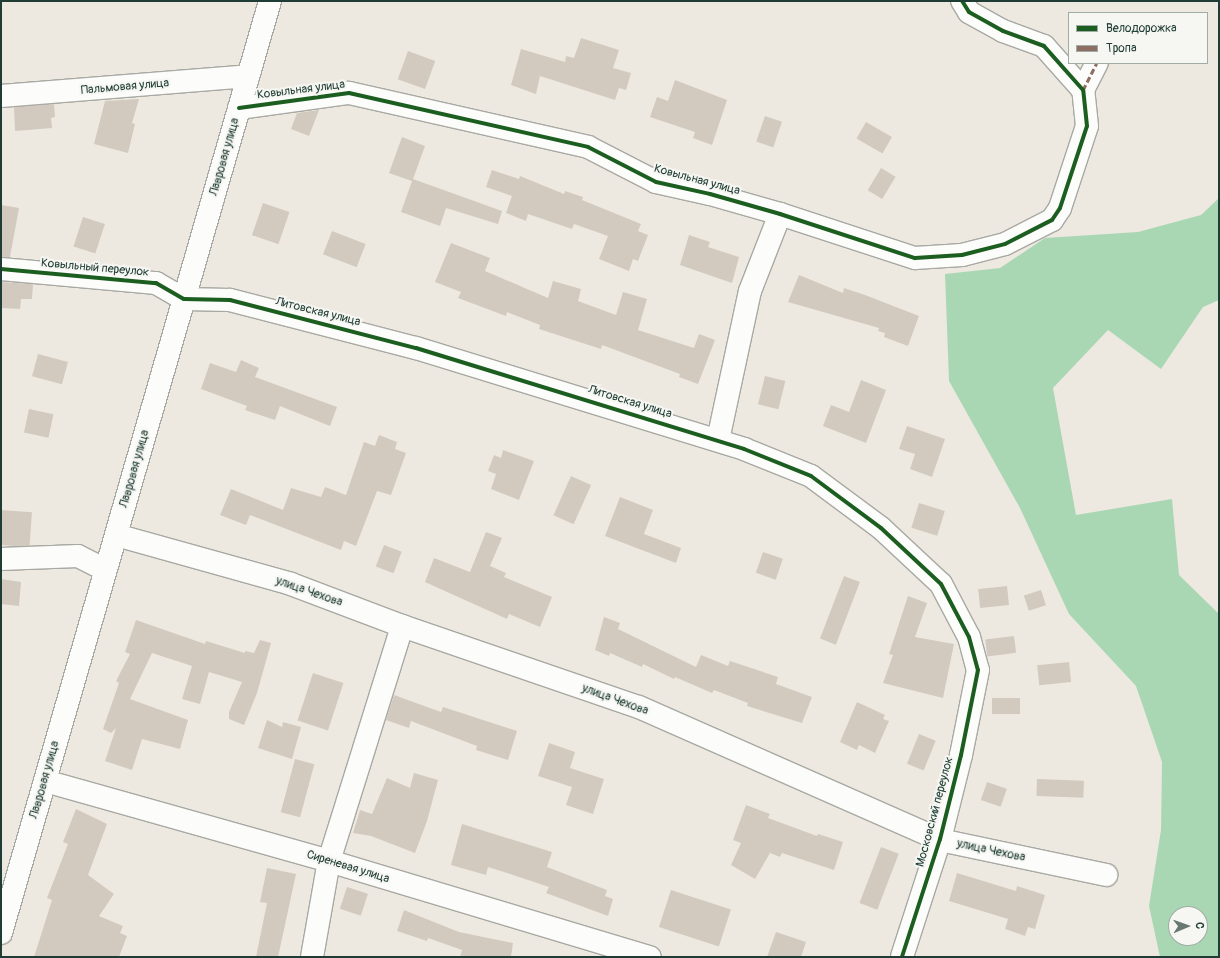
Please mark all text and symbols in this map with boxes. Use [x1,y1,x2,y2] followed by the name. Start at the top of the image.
[1068,12,1208,64] legend
[1106,21,1177,36] text: Велодорожка
[1106,41,1136,56] text: Тропа
[80,76,170,98] street label: Пальмовая улица
[256,77,346,103] street label: Ковыльная улица
[207,116,243,198] street label: Лавровая улица
[652,162,742,198] street label: Ковыльная улица
[40,256,150,280] street label: Ковыльный переулок
[274,295,362,329] street label: Литовская улица
[586,382,674,422] street label: Литовская улица
[117,428,153,510] street label: Лавровая улица
[274,574,344,610] street label: улица Чехова
[580,681,650,719] street label: улица Чехова
[27,739,63,821] street label: Лавровая улица
[913,755,957,869] street label: Московский переулок
[955,837,1027,865] street label: улица Чехова
[305,848,391,886] street label: Сиреневая улица
[1168,906,1208,946] north arrow
[1193,922,1206,929] text: С

